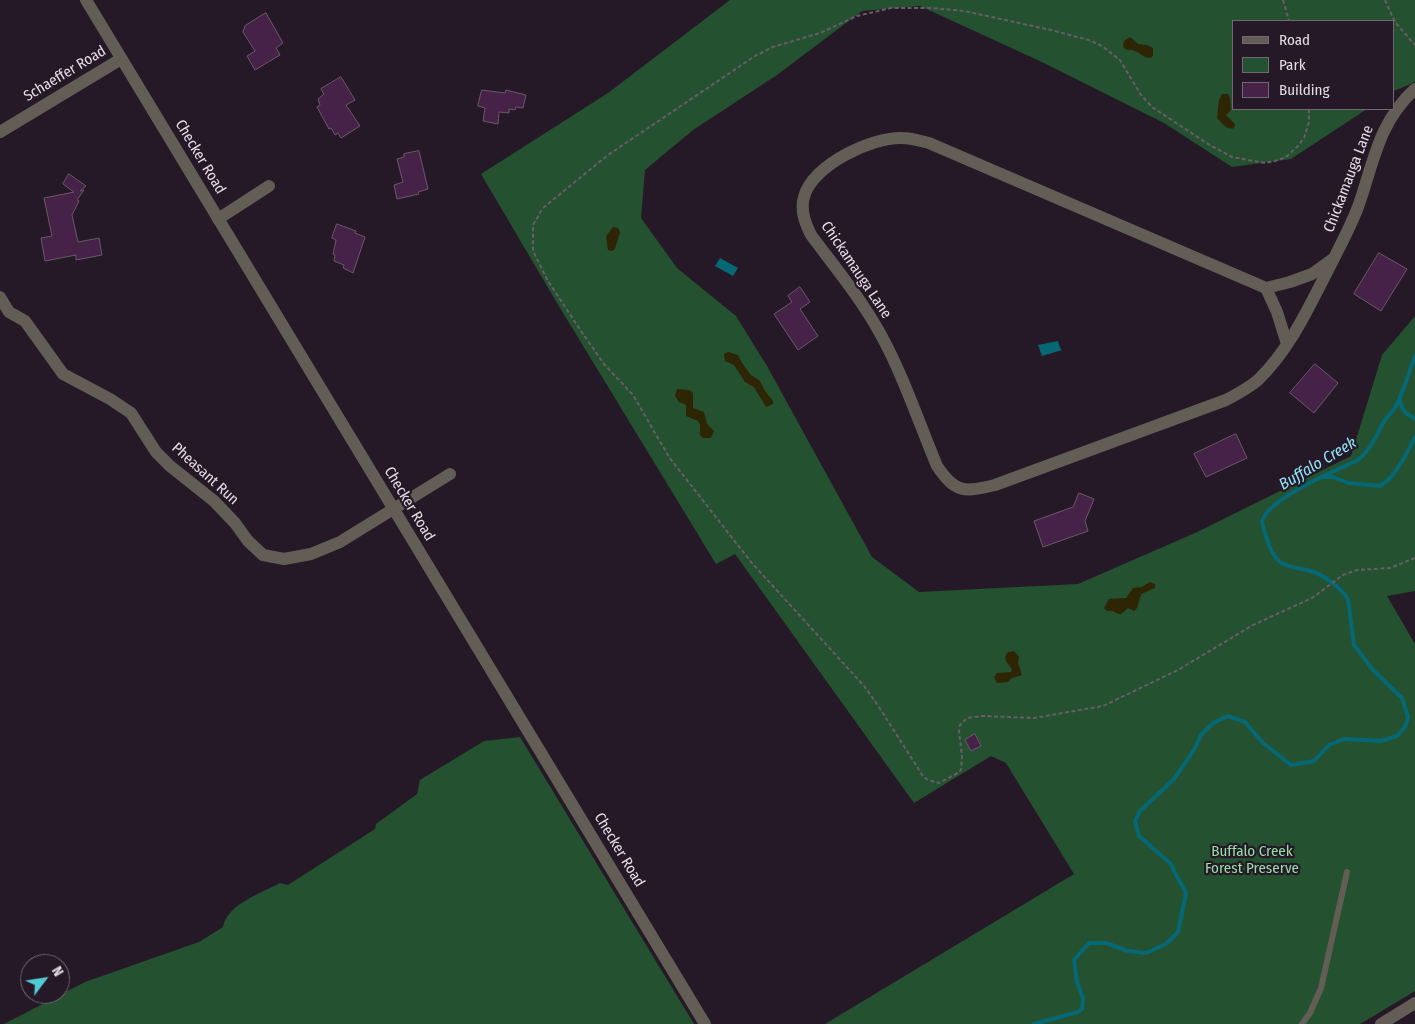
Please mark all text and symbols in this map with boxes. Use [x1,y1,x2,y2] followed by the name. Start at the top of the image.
[1232,20,1395,110] legend
[1279,31,1310,49] text: Road
[21,42,109,106] street label: Schaeffer Road
[1279,56,1306,74] text: Park
[1279,81,1330,99] text: Building
[171,117,229,197] street label: Checker Road
[1320,123,1378,235] street label: Chickamauga Lane
[817,218,895,322] street label: Chickamauga Lane
[1276,433,1360,495] water label: Buffalo Creek
[168,439,242,509] street label: Pheasant Run
[380,464,438,544] street label: Checker Road
[590,810,648,890] street label: Checker Road
[1205,843,1299,878] park label: Buffalo Creek Forest Preserve
[20,954,70,1004] north arrow
[48,964,67,979] text: N

